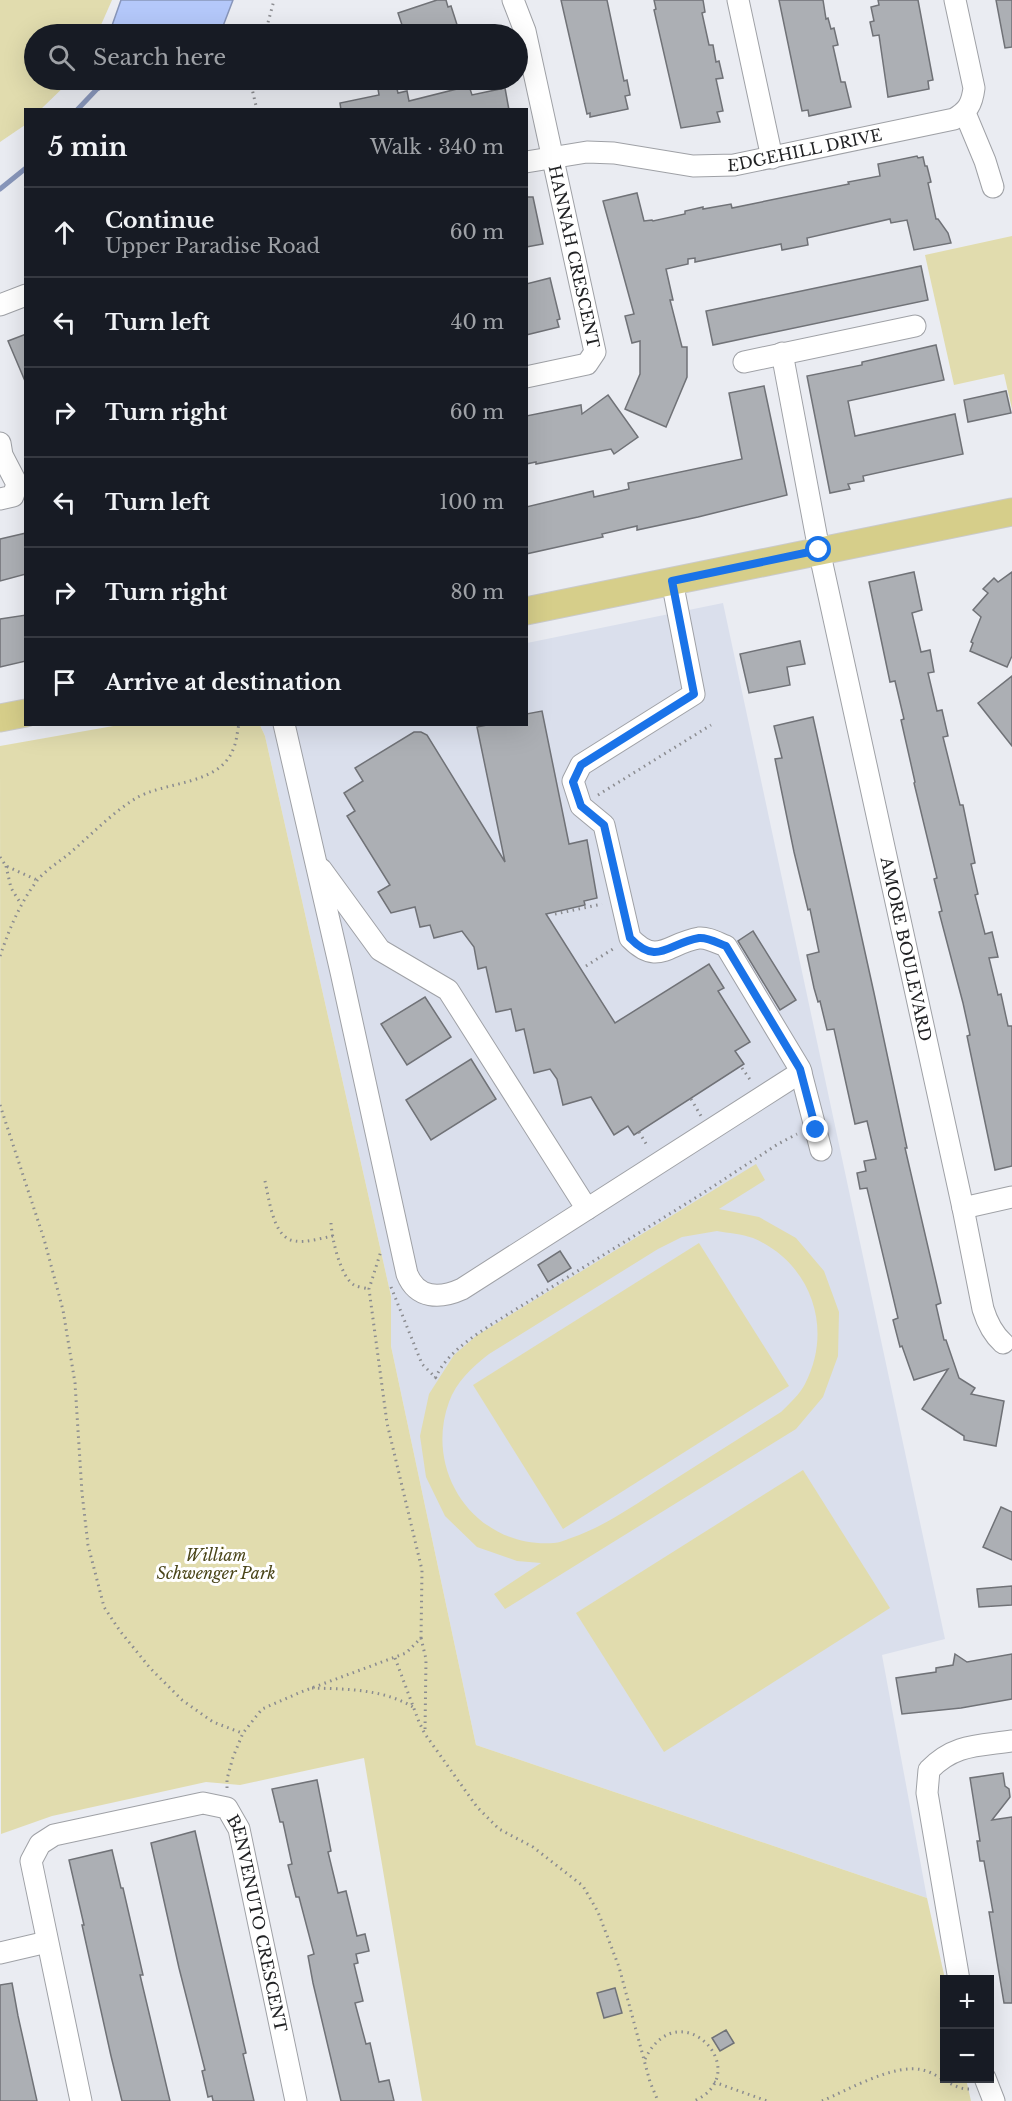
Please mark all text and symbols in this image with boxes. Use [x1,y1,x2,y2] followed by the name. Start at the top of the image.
[24,24,528,90] search box
[45,41,78,74] icon: search
[93,44,226,71] text: Search here
[727,124,884,175] street label: EDGEHILL DRIVE
[48,131,127,163] text: 5 min
[370,135,504,159] text: Walk · 340 m
[544,163,604,350] street label: HANNAH CRESCENT
[105,207,214,234] text: Continue
[48,216,81,249] icon: ahead
[450,220,504,244] text: 60 m
[105,234,320,258] text: Upper Paradise Road
[48,306,81,339] icon: left
[105,309,210,336] text: Turn left
[451,310,504,334] text: 40 m
[48,396,81,429] icon: right
[105,399,227,426] text: Turn right
[450,400,504,424] text: 60 m
[48,486,81,519] icon: left
[105,489,210,516] text: Turn left
[439,490,504,514] text: 100 m
[805,536,831,562] route start
[48,576,81,609] icon: right
[105,579,227,606] text: Turn right
[450,580,504,604] text: 80 m
[48,666,81,699] icon: arrive
[105,669,342,696] text: Arrive at destination
[876,854,936,1043] street label: AMORE BOULEVARD
[802,1116,828,1142] route end
[157,1545,275,1583] park label: William Schwenger Park
[223,1811,291,2034] street label: BENVENUTO CRESCENT
[940,1975,994,2083] map controls
[940,1975,994,2029] button: +
[940,2029,994,2083] button: −

